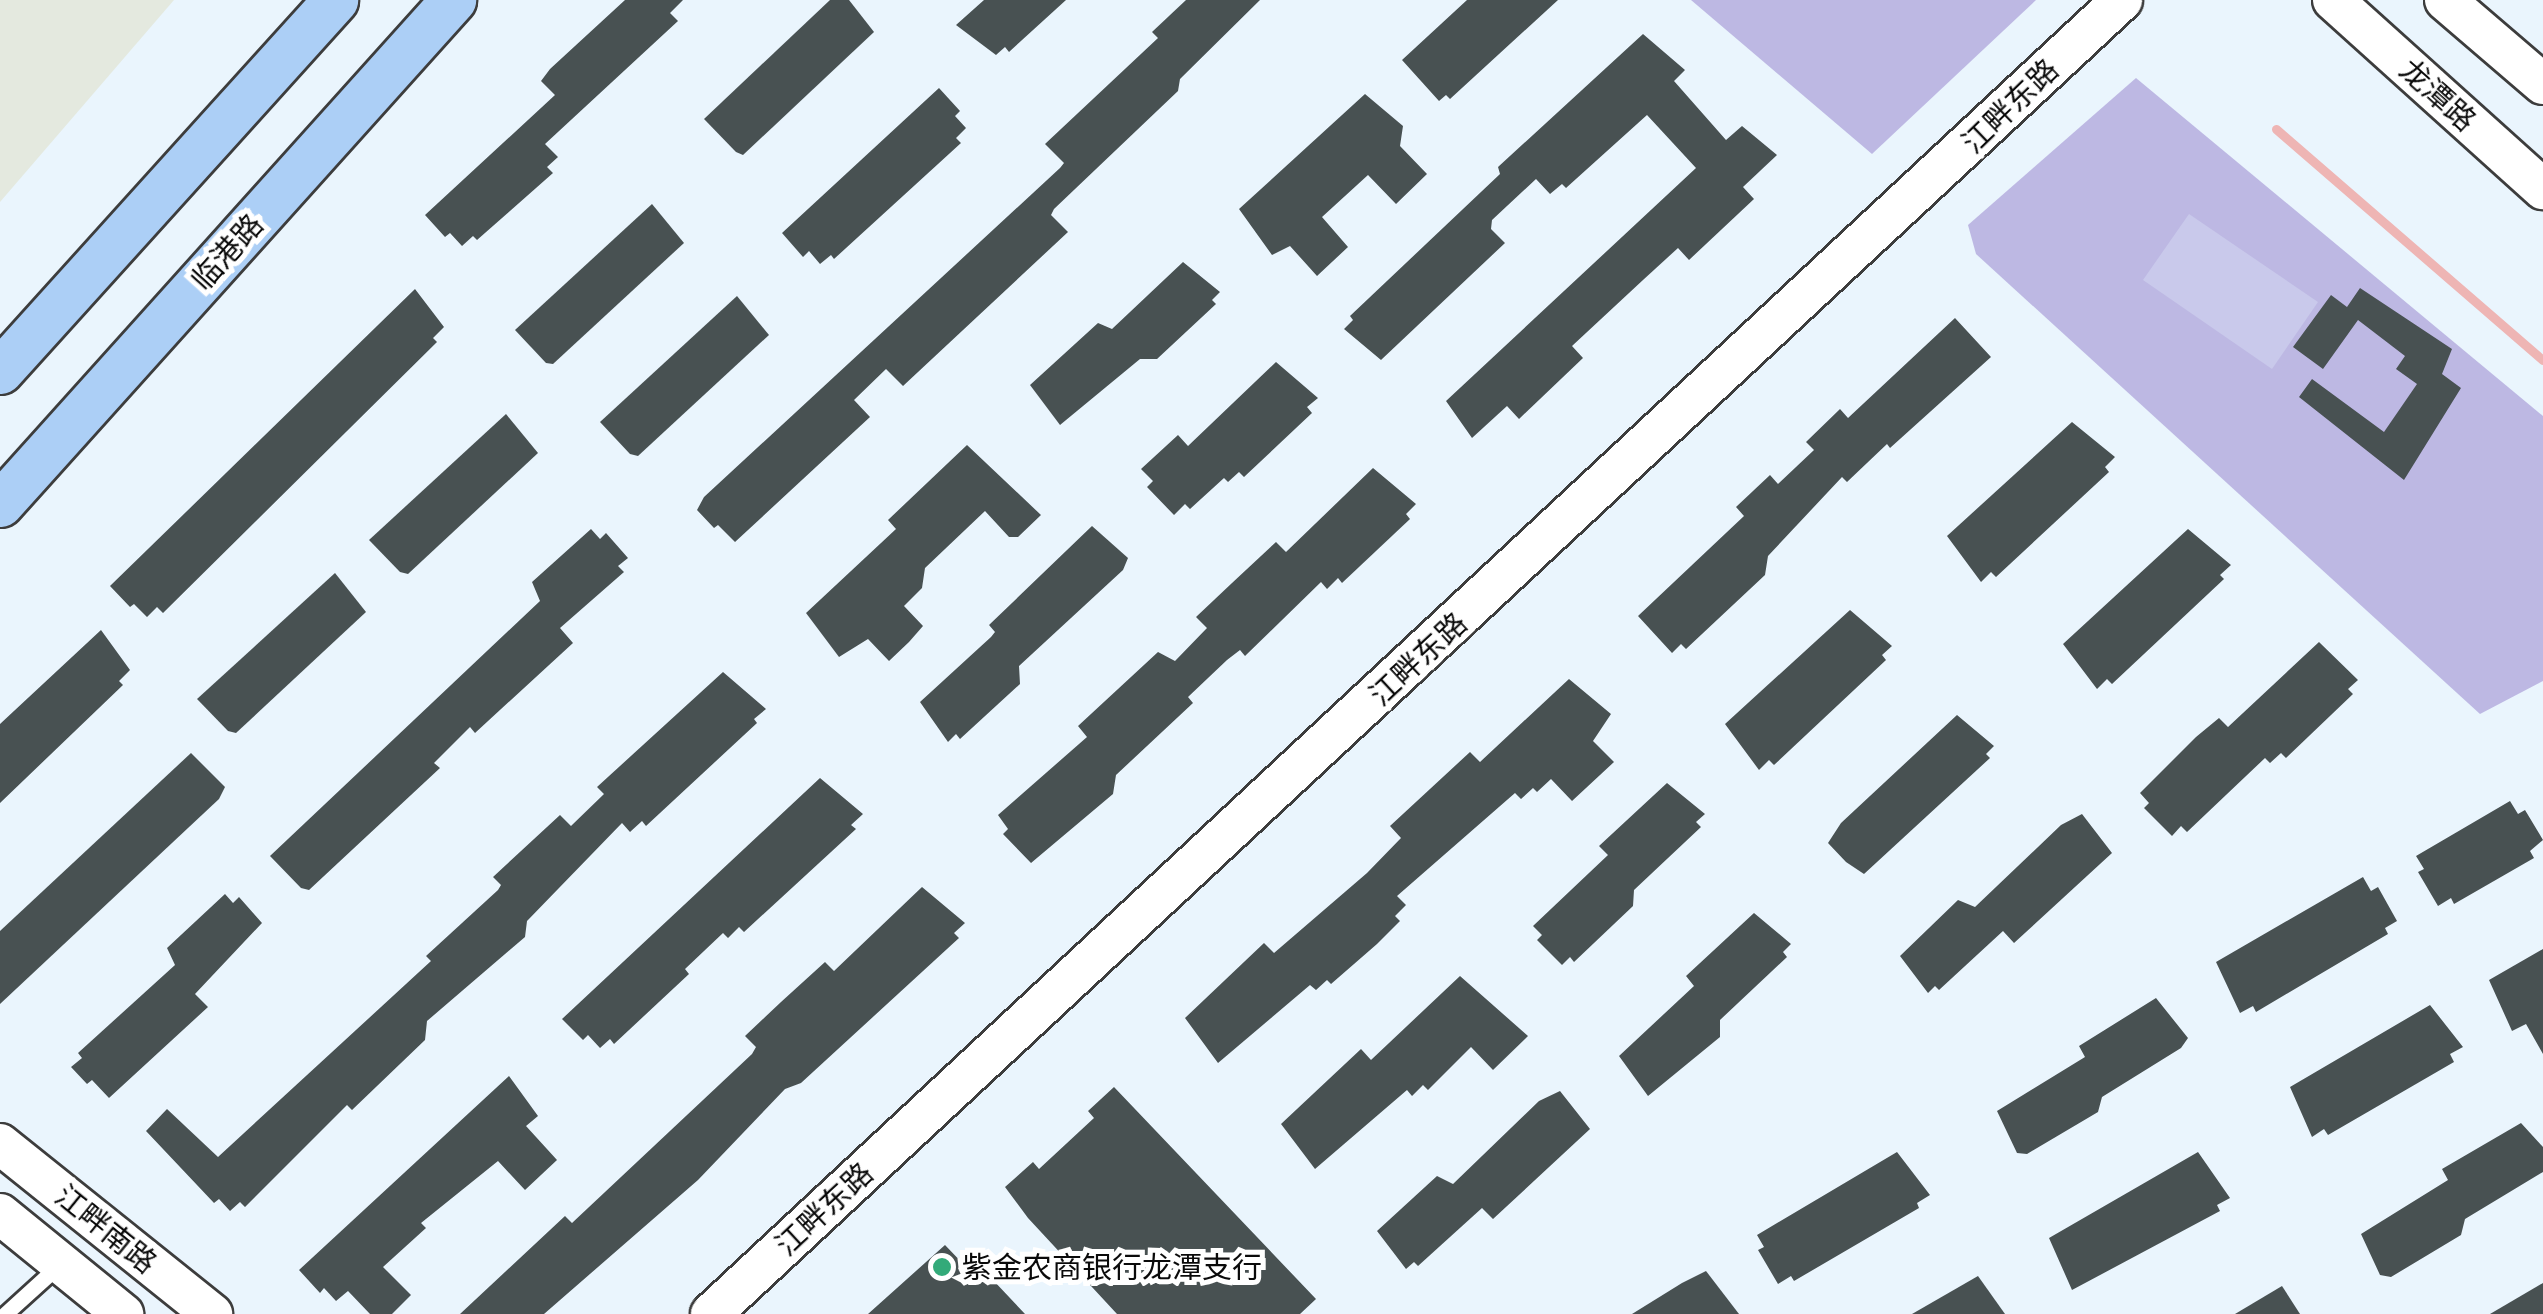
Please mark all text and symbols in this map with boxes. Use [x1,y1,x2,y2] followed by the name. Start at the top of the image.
[1954,51,2066,161] street label: 江畔东路
[2393,52,2483,138] street label: 龙潭路
[184,207,270,297] street label: 临港路
[1362,605,1474,713] street label: 江畔东路
[768,1155,880,1263] street label: 江畔东路
[48,1177,164,1281] street label: 江畔南路
[962,1249,1262,1285] place label: 紫金农商银行龙潭支行
[931,1256,953,1278] marker: 紫金农商银行龙潭支行

